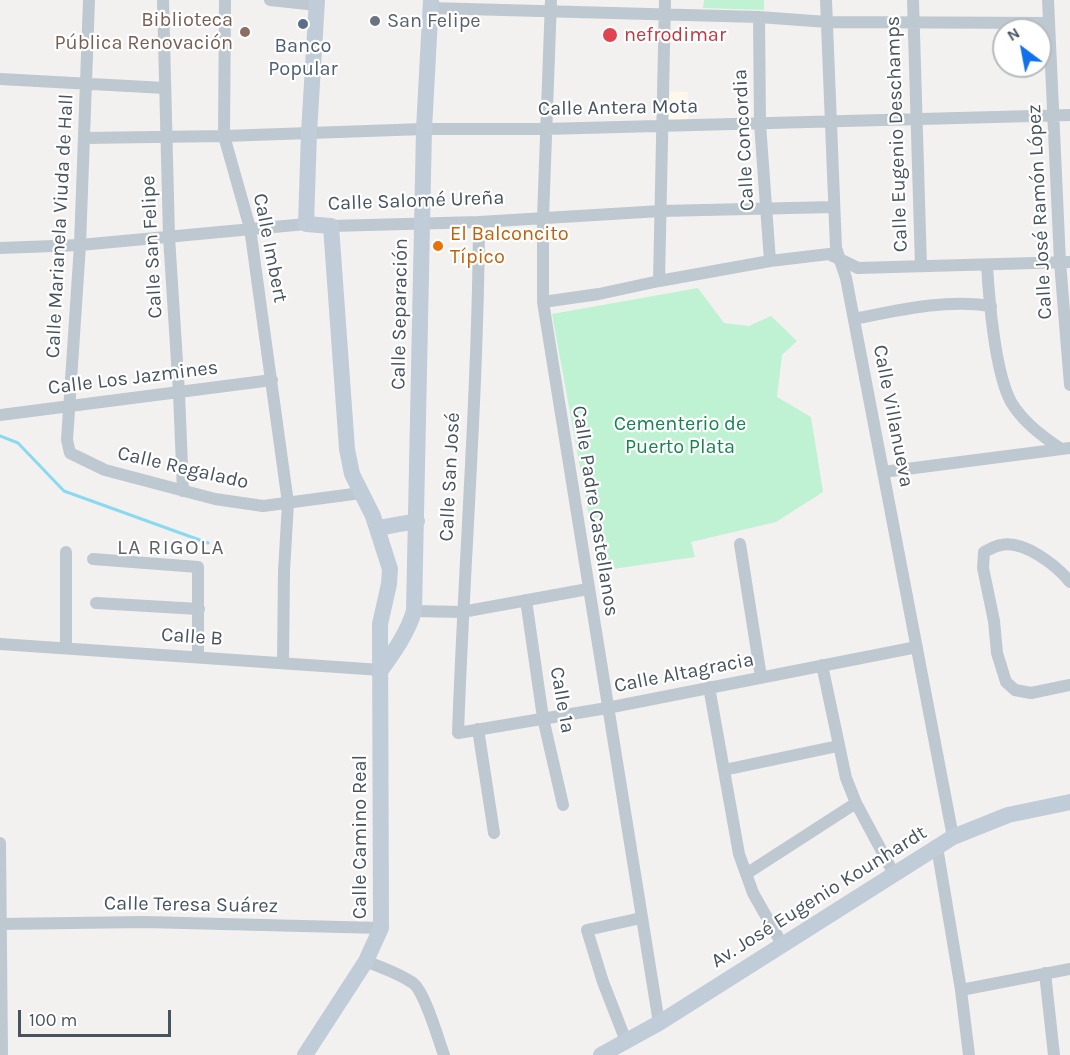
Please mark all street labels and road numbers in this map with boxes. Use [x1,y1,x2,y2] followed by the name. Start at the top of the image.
[881,15,913,253] street label: Calle Eugenio Deschamps
[728,68,760,212] street label: Calle Concordia
[41,93,79,359] street label: Calle Marianela Viuda de Hall
[538,95,698,121] street label: Calle Antera Mota
[1022,104,1058,320] street label: Calle José Ramón López
[136,175,168,319] street label: Calle San Felipe
[327,186,505,216] street label: Calle Salomé Ureña
[248,191,292,305] street label: Calle Imbert
[387,238,413,390] street label: Calle Separación
[867,343,919,489] street label: Calle Villanueva
[47,356,219,400] street label: Calle Los Jazmines
[566,404,624,618] street label: Calle Padre Castellanos
[435,412,465,542] street label: Calle San José
[115,441,251,495] street label: Calle Regalado
[160,623,224,651] street label: Calle B
[612,648,756,698] street label: Calle Altagracia
[544,665,580,735] street label: Calle 1ª
[348,755,372,919] street label: Calle Camino Real
[707,821,931,973] street label: Av. José Eugenio Kounhardt
[104,891,278,919] street label: Calle Teresa Suárez

